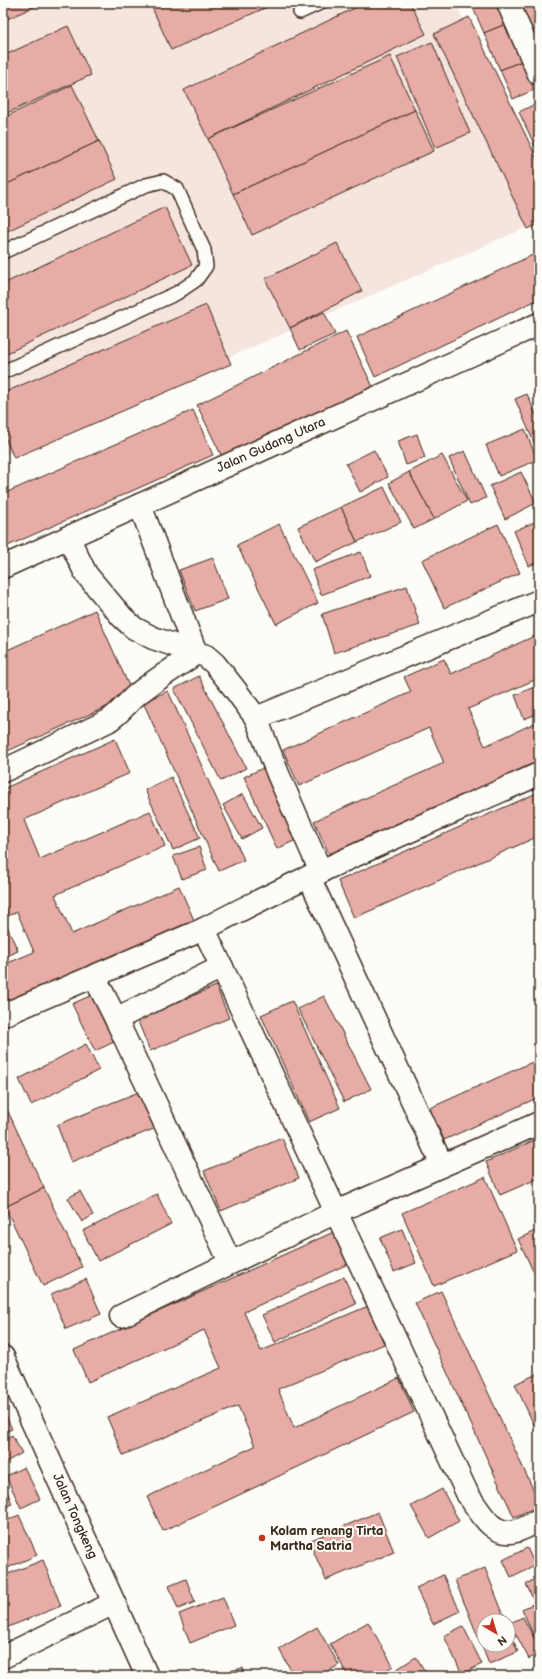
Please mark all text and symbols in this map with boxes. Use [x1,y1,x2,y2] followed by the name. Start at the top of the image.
[214,414,328,476] street label: Jalan Gudang Utara
[49,1471,101,1561] street label: Jalan Tongkeng
[270,1523,383,1554] place label: Kolam renang Tirta Martha Satria
[257,1533,267,1543] marker: Kolam renang Tirta Martha Satria
[476,1613,516,1653] north arrow
[495,1633,509,1648] text: N

